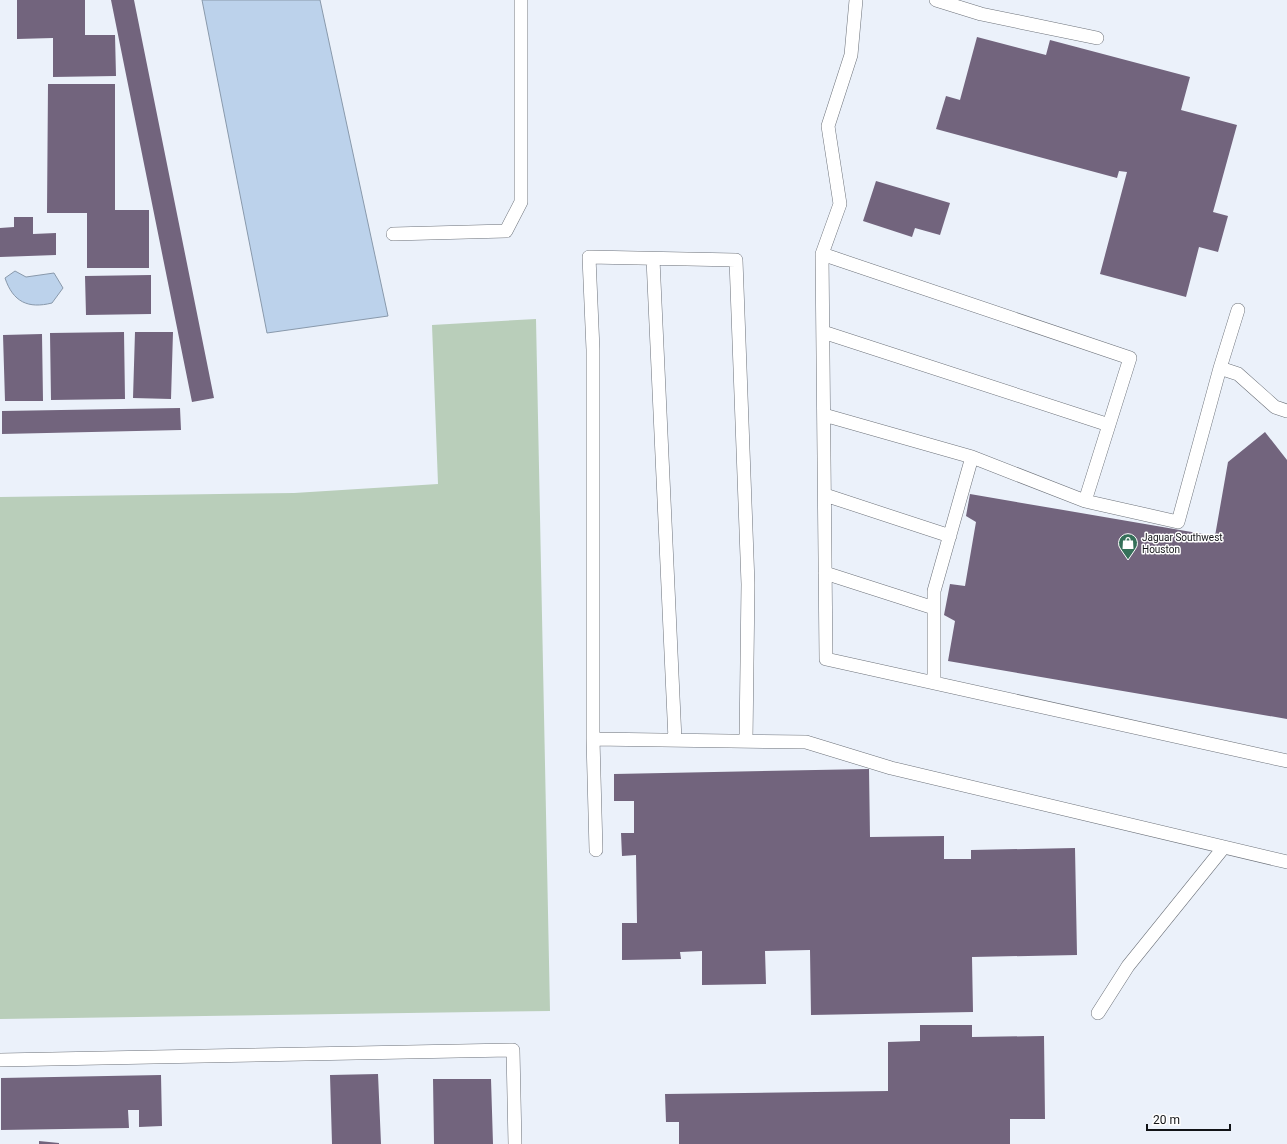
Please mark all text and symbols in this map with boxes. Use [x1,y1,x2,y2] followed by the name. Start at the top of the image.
[1117,532,1139,560] shop icon: Jaguar Southwest Houston
[1142,532,1223,555] place label: Jaguar Southwest Houston
[1147,1106,1230,1132] scale bar
[1153,1113,1180,1127] text: 20 m

